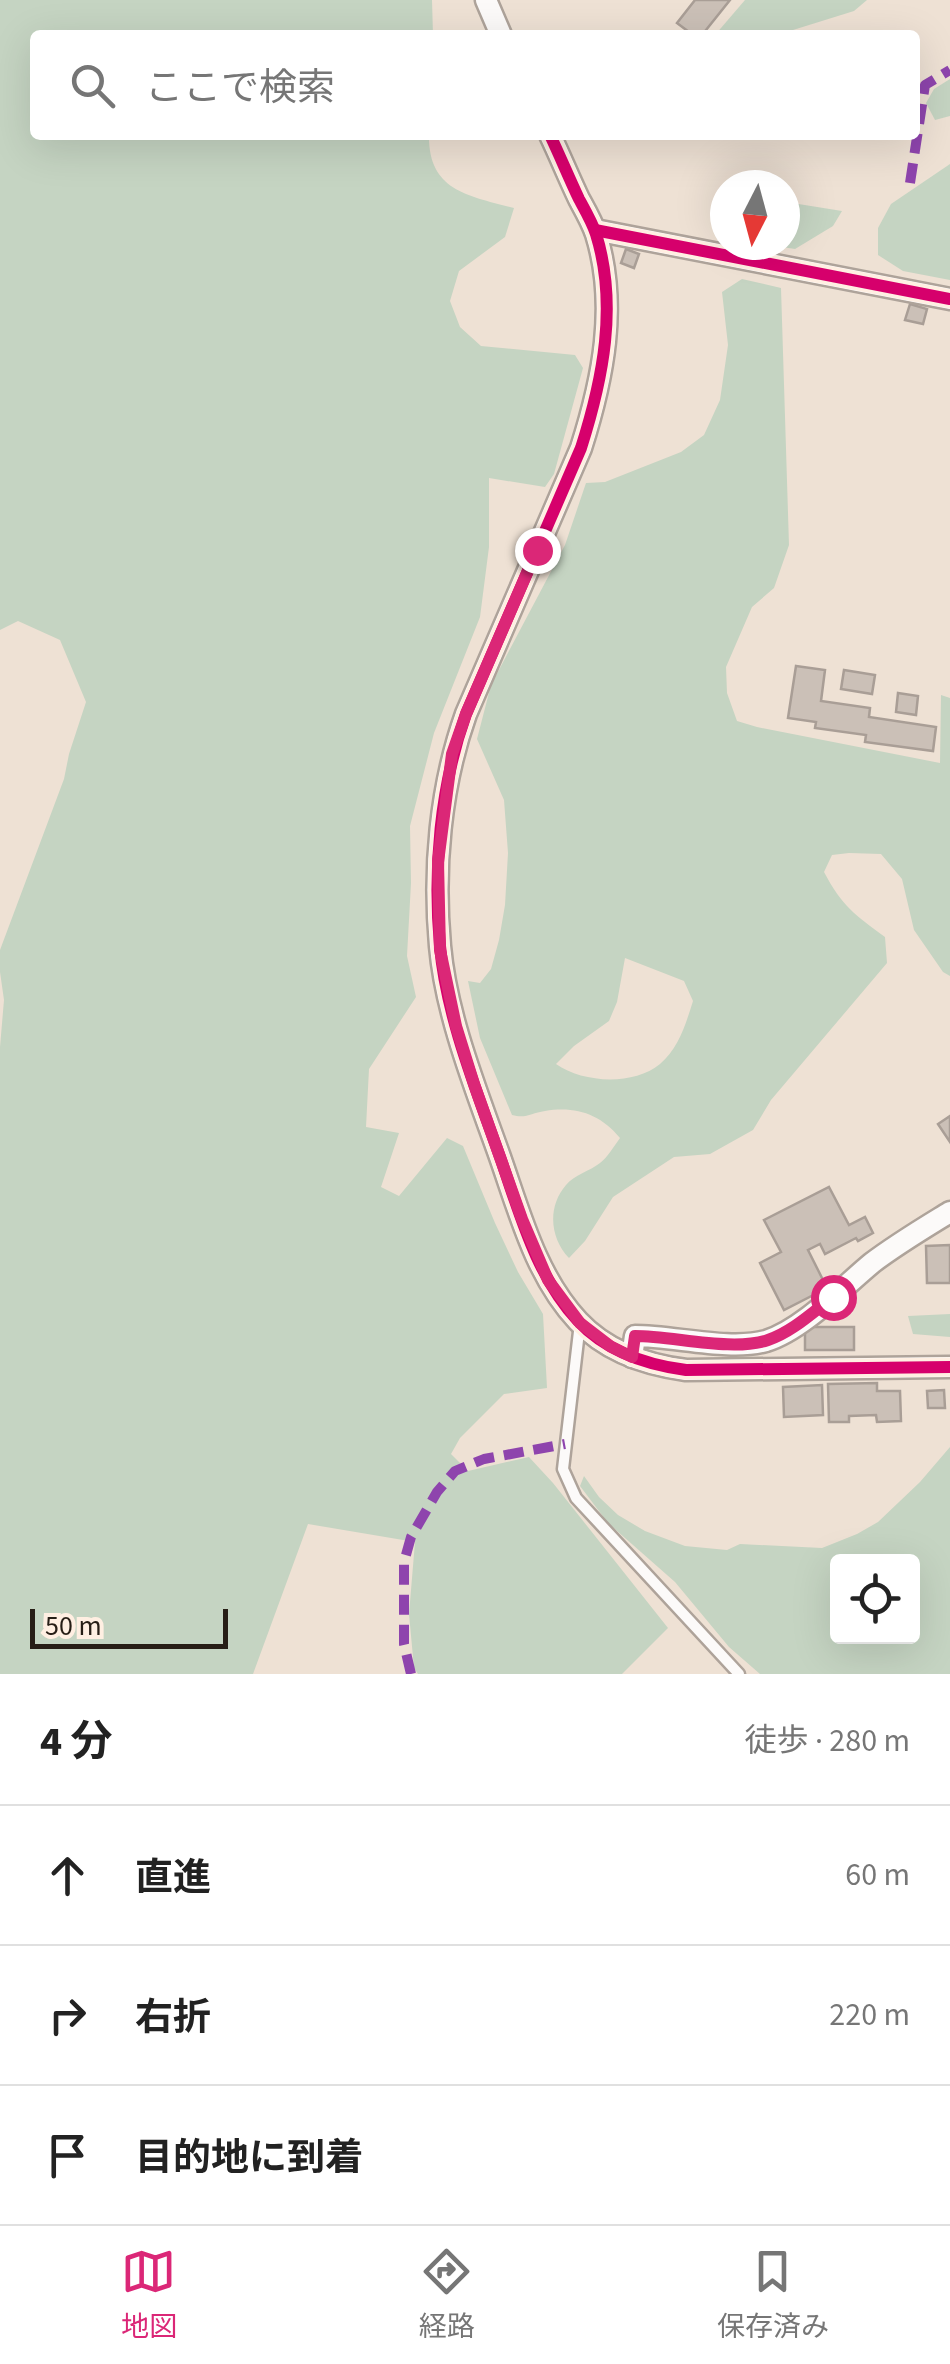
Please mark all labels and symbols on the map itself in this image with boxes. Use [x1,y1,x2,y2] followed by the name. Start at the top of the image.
[710,170,800,260] north arrow
[515,528,561,574] route end
[811,1275,857,1321] route start
[30,1604,228,1648] scale bar

